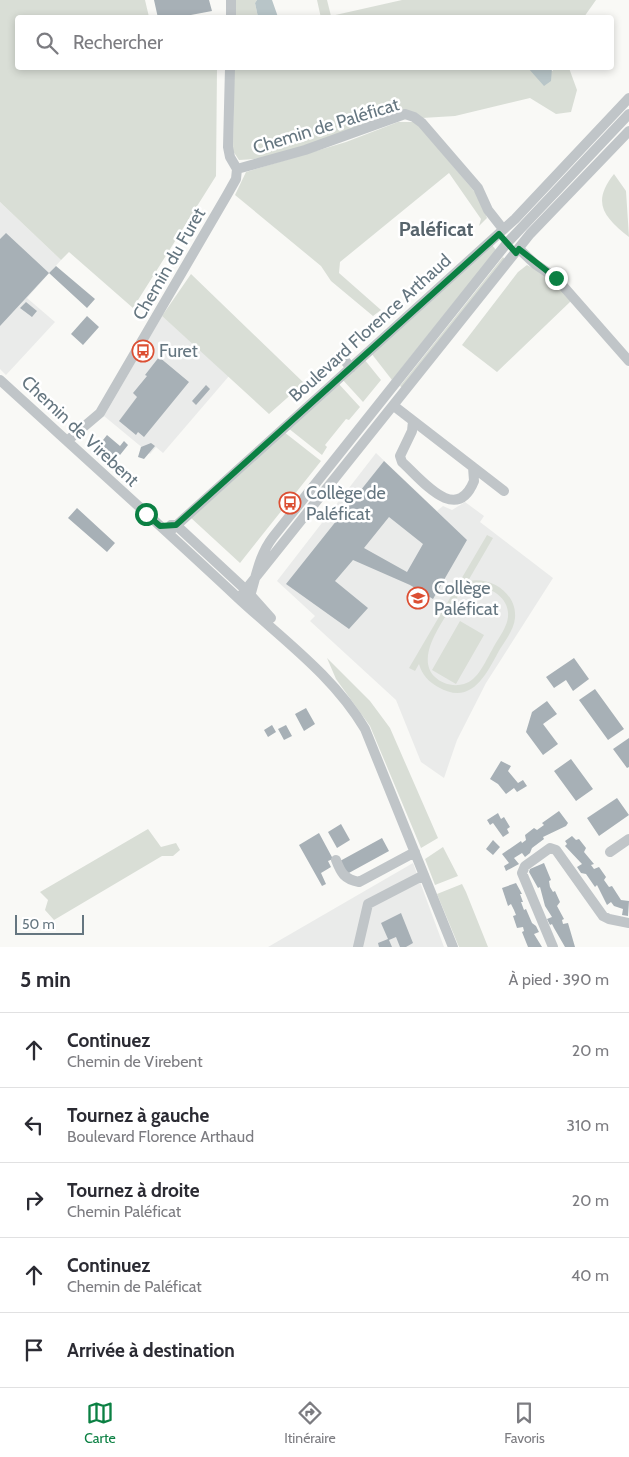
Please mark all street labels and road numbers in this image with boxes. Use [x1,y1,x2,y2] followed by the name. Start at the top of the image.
[250,93,402,159] street label: Chemin de Paléficat
[128,204,210,324] street label: Chemin du Furet
[284,249,456,407] street label: Boulevard Florence Arthaud
[17,371,143,491] street label: Chemin de Virebent

